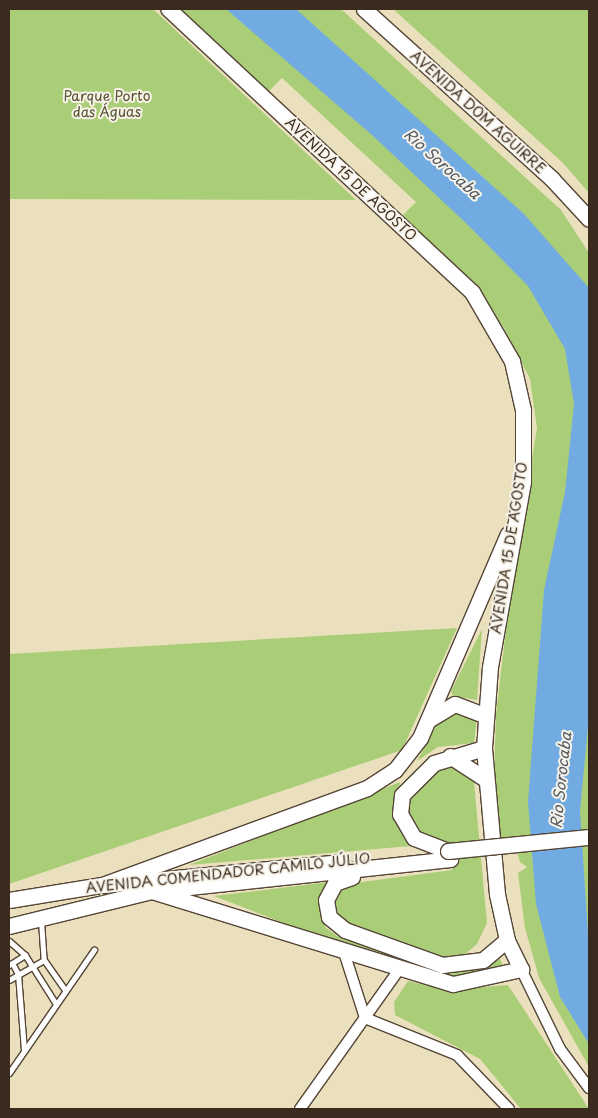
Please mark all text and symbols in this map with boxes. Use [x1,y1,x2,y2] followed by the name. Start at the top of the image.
[407,47,549,177] street label: AVENIDA DOM AGUIRRE
[63,88,151,120] park label: Parque Porto das Águas
[281,113,421,245] street label: AVENIDA 15 DE AGOSTO
[401,124,485,202] water label: Rio Sorocaba
[487,460,531,636] street label: AVENIDA 15 DE AGOSTO
[546,731,574,829] water label: Rio Sorocaba
[84,850,372,896] street label: AVENIDA COMENDADOR CAMILO JÚLIO

